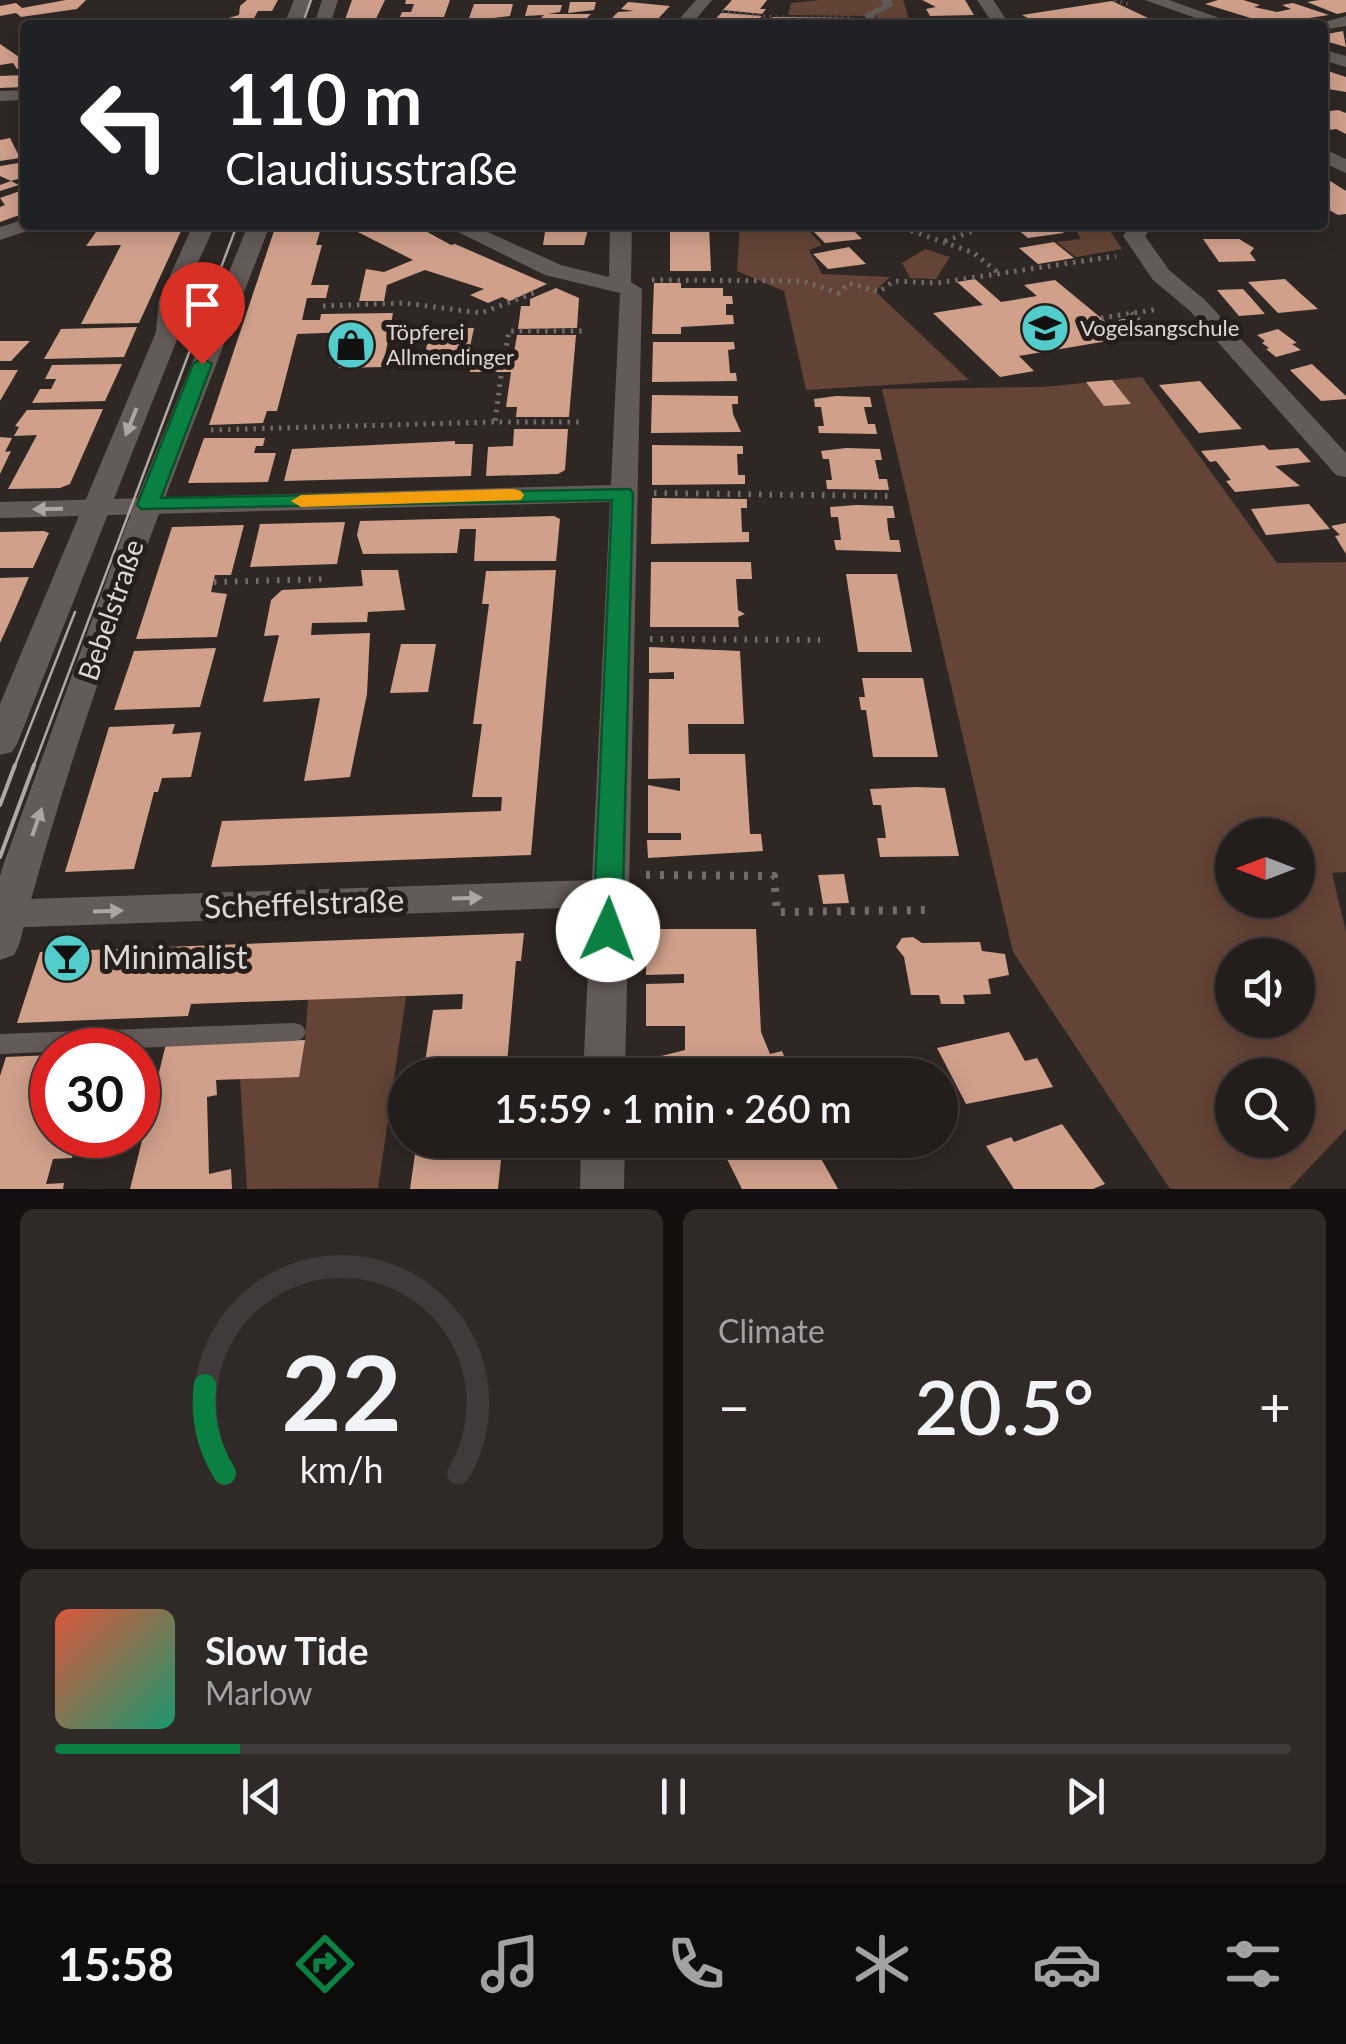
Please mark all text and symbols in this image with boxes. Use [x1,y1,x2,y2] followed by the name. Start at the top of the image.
[225,56,422,140] text: 110 m
[60,60,190,190] icon: left
[225,141,518,195] text: Claudiusstraße
[160,262,245,365] pin
[175,277,230,332] icon: arrive
[1019,302,1071,354] school or university icon: Vogelsangschule
[1080,314,1239,341] place label: Vogelsangschule
[386,318,514,370] place label: Töpferei Allmendinger
[325,319,377,371] shop icon: Töpferei Allmendinger
[123,408,139,437] one-way arrow
[31,501,63,517] one-way arrow
[70,535,150,685] street label: Bebelstraße
[30,806,45,836] one-way arrow
[1215,818,1315,918] north arrow
[1215,818,1315,1158] map controls
[556,878,660,982] position arrow
[203,880,405,925] street label: Scheffelstraße
[452,890,484,906] one-way arrow
[92,903,124,919] one-way arrow
[41,932,93,984] bar icon: Minimalist
[102,937,248,976] place label: Minimalist
[1215,938,1315,1038] button: sound
[30,1028,160,1158] speed limit sign: 30
[1215,1058,1315,1158] button: search
[495,1085,851,1131] text: 15:59 · 1 min · 260 m
[718,1311,825,1350] text: Climate
[281,1328,402,1453] text: 22
[915,1361,1094,1451] text: 20.5°
[718,1373,750,1439] text: −
[1259,1373,1291,1439] text: +
[300,1448,383,1491] text: km/h
[205,1627,368,1673] text: Slow Tide
[205,1673,312,1712] text: Marlow
[234,1769,289,1824] icon: previous
[646,1769,701,1824] icon: pause
[1058,1769,1113,1824] icon: next
[290,1929,360,1999] icon: directions
[475,1929,545,1999] icon: music
[661,1929,731,1999] icon: phone
[847,1929,917,1999] icon: climate
[1032,1929,1102,1999] icon: car
[1218,1929,1288,1999] icon: filters
[58,1937,174,1991] text: 15:58

